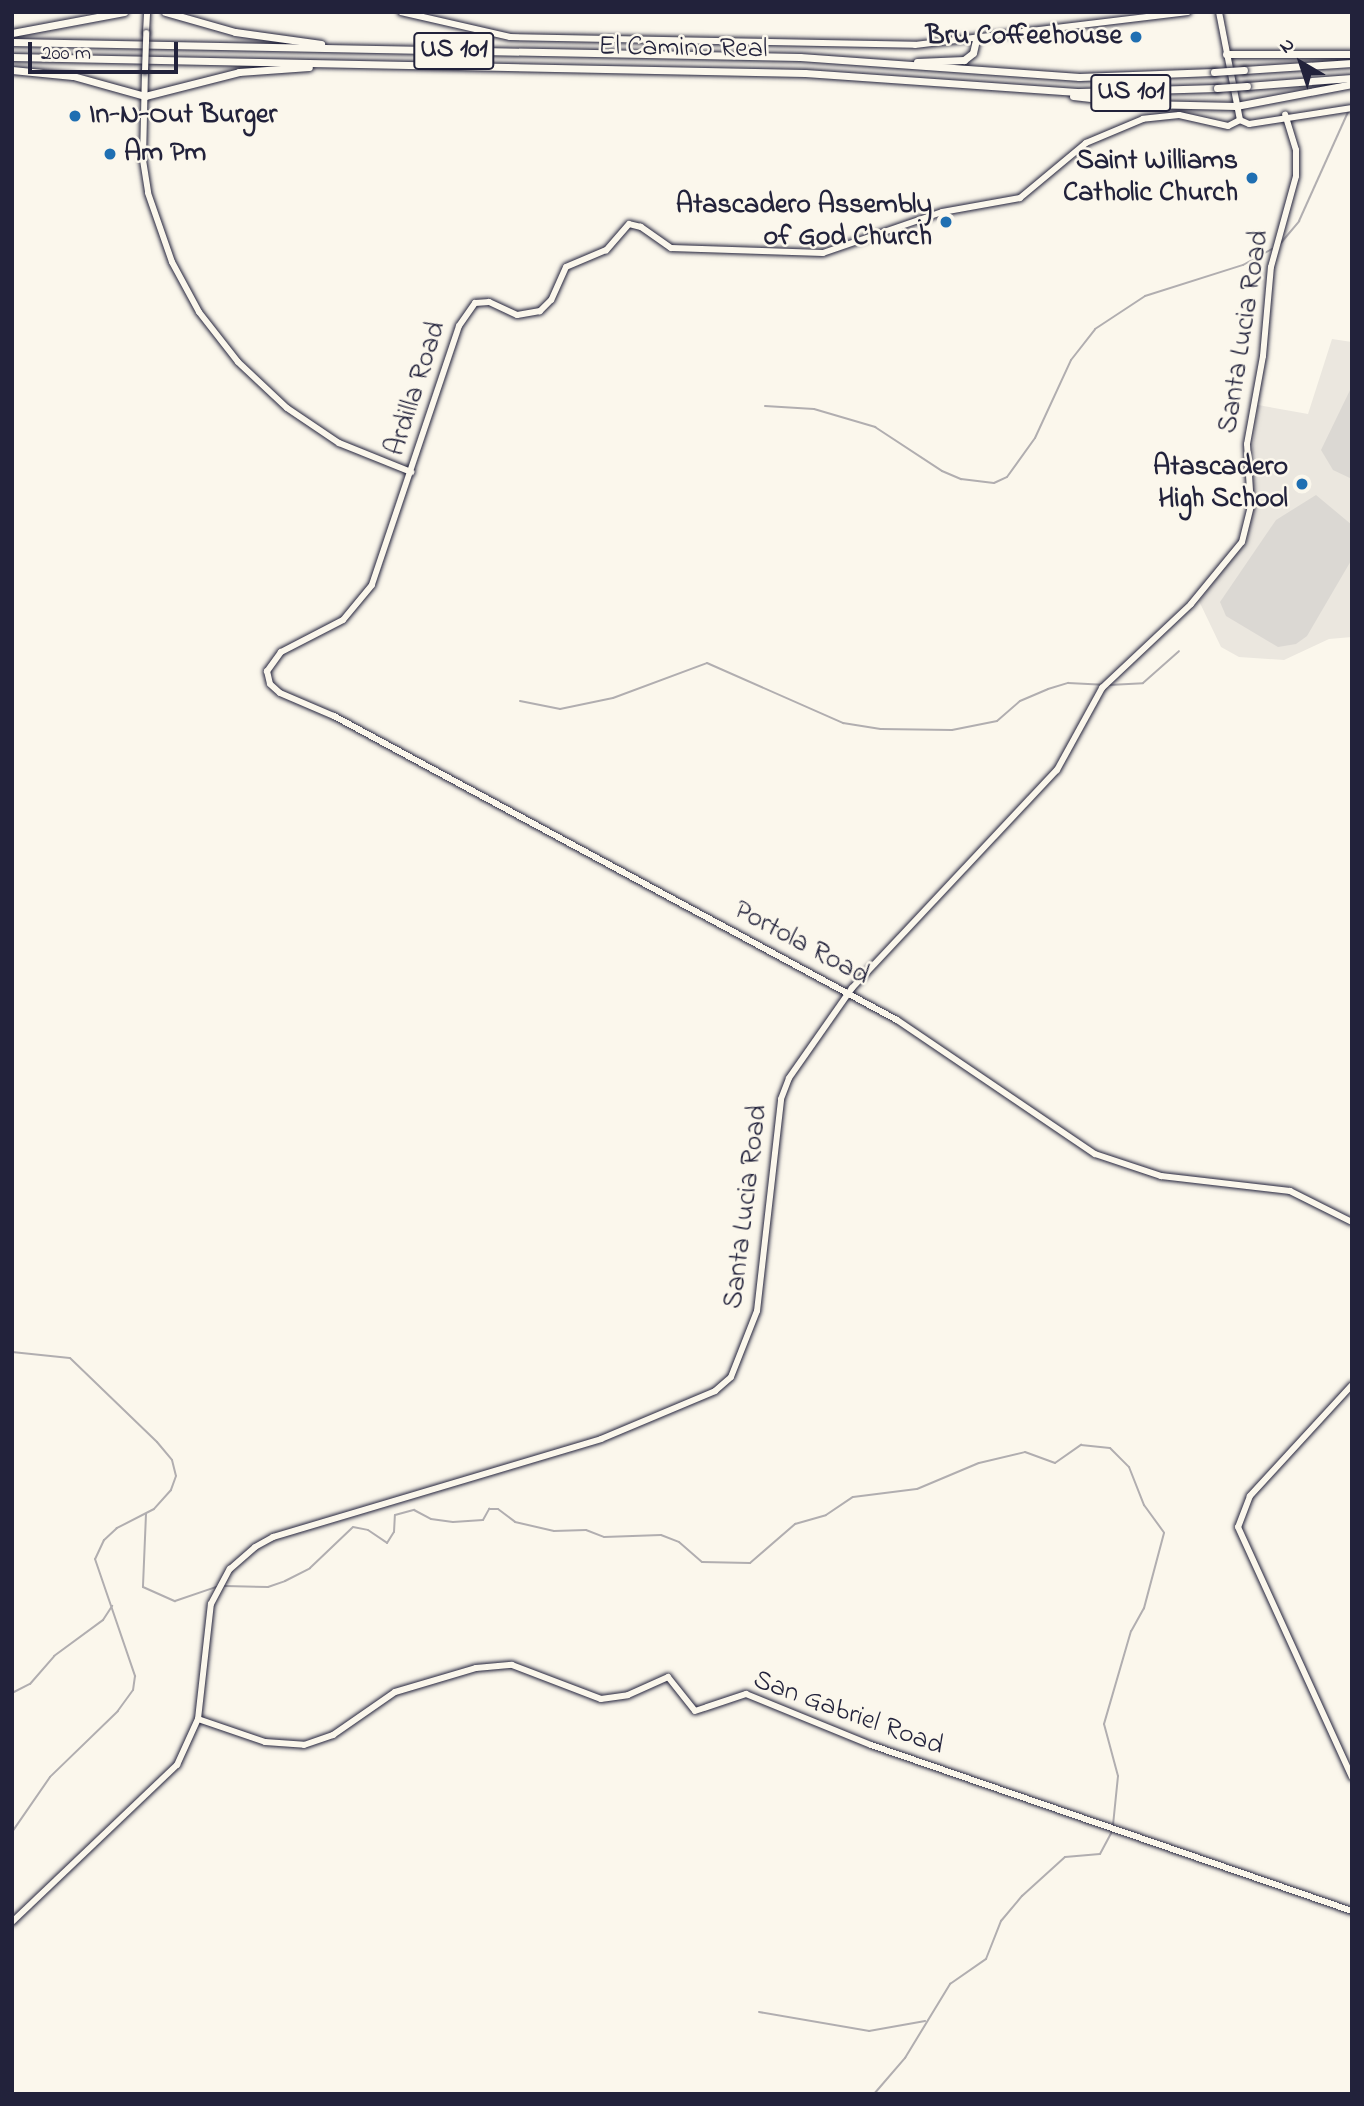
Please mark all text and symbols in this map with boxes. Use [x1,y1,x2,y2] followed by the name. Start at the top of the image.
[926,20,1122,54] place label: Bru Coffeehouse
[32,28,182,72] scale bar
[412,28,496,74] road number: US 101
[1266,28,1336,98] north arrow
[1128,29,1144,45] marker: Bru Coffeehouse
[598,31,768,67] street label: El Camino Real
[1274,32,1301,61] text: N
[41,39,91,69] text: 200 m
[1089,71,1173,116] road number: US 101
[89,99,277,133] place label: In-N-Out Burger
[67,108,83,124] marker: In-N-Out Burger
[124,137,206,171] place label: Am Pm
[1063,145,1238,211] place label: Saint Williams Catholic Church
[102,146,118,162] marker: Am Pm
[1244,170,1260,186] marker: Saint Williams Catholic Church
[676,189,932,255] place label: Atascadero Assembly of God Church
[938,214,954,230] marker: Atascadero Assembly of God Church
[1212,228,1278,436] street label: Santa Lucia Road
[380,318,454,460] street label: Ardilla Road
[1153,451,1288,517] place label: Atascadero High School
[1294,476,1310,492] marker: Atascadero High School
[727,894,875,994] street label: Portola Road
[718,1103,776,1311] street label: Santa Lucia Road
[748,1664,948,1764] street label: San Gabriel Road

